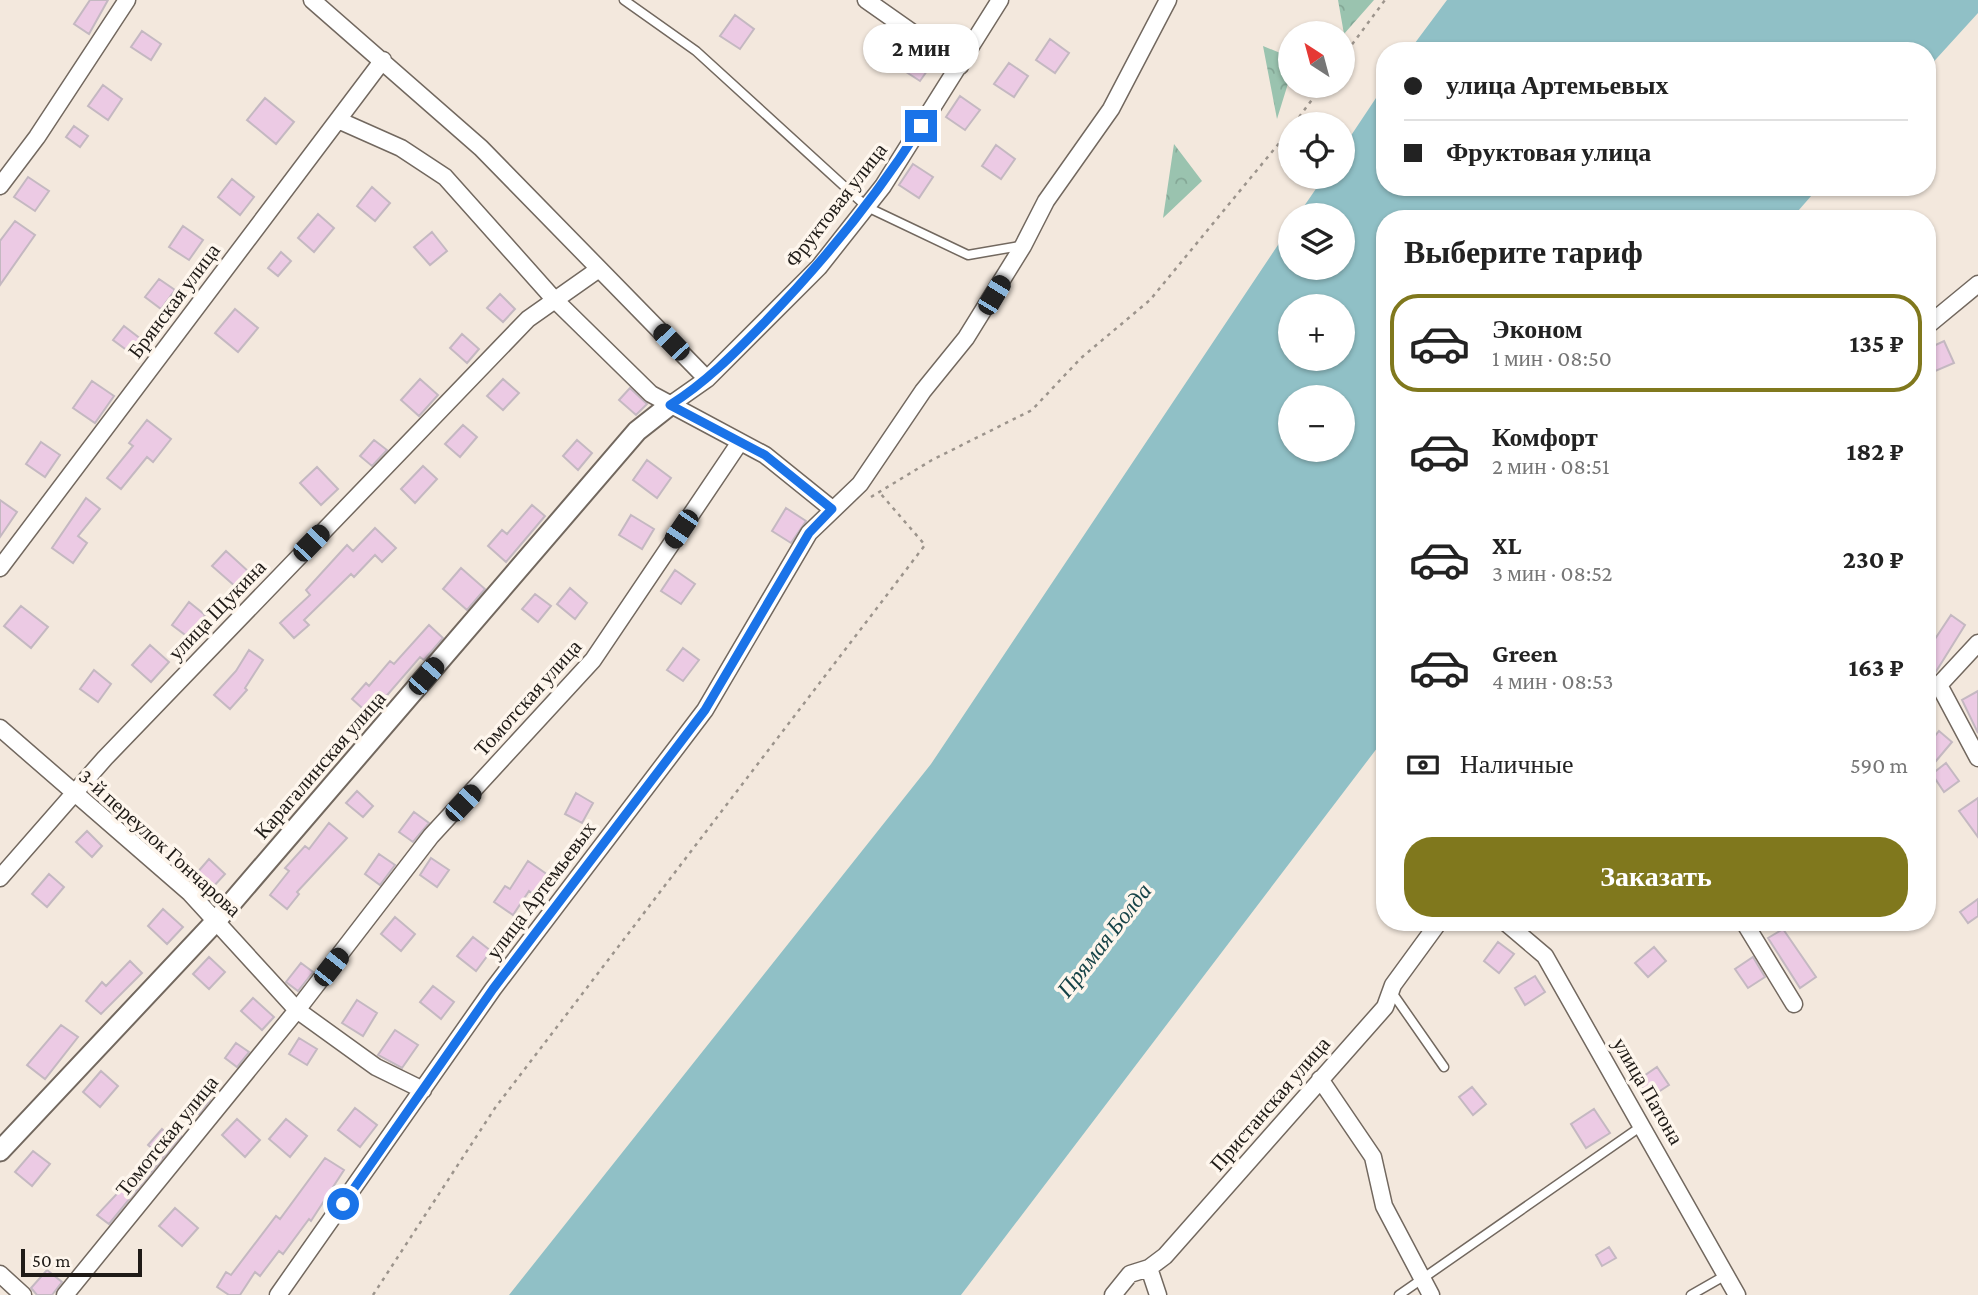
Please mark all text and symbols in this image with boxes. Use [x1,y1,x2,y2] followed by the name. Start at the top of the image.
[1278,21,1354,98] north arrow
[1278,21,1355,462] map controls
[863,24,979,74] callout: 2 мин
[892,35,950,61] text: 2 мин
[1446,71,1668,100] text: улица Артемьевых
[905,110,937,142] route end
[1278,112,1355,189] button: locate
[780,138,892,272] street label: Фруктовая улица
[1446,138,1651,167] text: Фруктовая улица
[1278,203,1355,280] button: layers
[1404,234,1643,270] text: Выберите тариф
[123,238,225,363] street label: Брянская улица
[975,272,1014,318] car
[1278,294,1355,371] button: +
[1408,312,1471,375] icon: car
[1492,315,1582,344] text: Эконом
[649,320,694,364] car
[1849,329,1904,358] text: 135 ₽
[1492,345,1612,371] text: 1 мин · 08:50
[1278,385,1355,462] button: −
[1408,420,1471,483] icon: car
[1492,423,1598,452] text: Комфорт
[1847,437,1904,466] text: 182 ₽
[1492,453,1610,479] text: 2 мин · 08:51
[661,506,702,552] car
[289,521,334,565] car
[1408,528,1471,591] icon: car
[1492,531,1521,560] text: XL
[1843,545,1904,574] text: 230 ₽
[163,555,271,665] street label: улица Щукина
[1492,560,1612,586] text: 3 мин · 08:52
[469,634,587,761] street label: Томотская улица
[1408,636,1471,699] icon: car
[1492,639,1558,668] text: Green
[405,653,448,699] car
[1848,653,1904,682] text: 163 ₽
[1492,668,1613,694] text: 4 мин · 08:53
[249,686,391,844] street label: Карагалинская улица
[1404,746,1442,784] icon: cash
[1460,750,1573,779] text: Наличные
[1850,752,1908,778] text: 590 m
[74,764,246,922] street label: 3-й переулок Гончарова
[441,780,486,826] car
[481,816,601,964] street label: улица Артемьевых
[1404,837,1908,917] button: Заказать
[1051,878,1157,1003] water label: Прямая Болда
[310,944,353,990] car
[1205,1031,1335,1176] street label: Пристанская улица
[1608,1033,1689,1149] street label: улица Патона
[111,1070,223,1201] street label: Томотская улица
[327,1188,359,1220] route start
[21,1246,142,1278] scale bar
[32,1250,71,1271] text: 50 m

